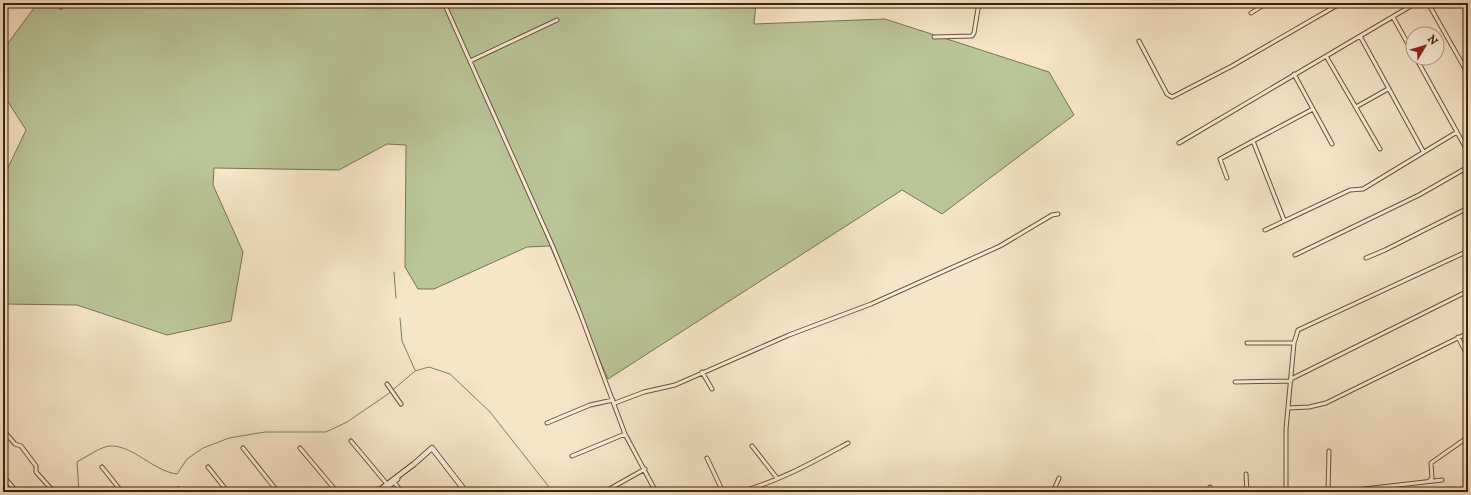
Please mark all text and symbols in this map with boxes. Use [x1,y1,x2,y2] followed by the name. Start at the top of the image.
[1405,26,1445,66] north arrow
[1424,33,1440,48] text: N

